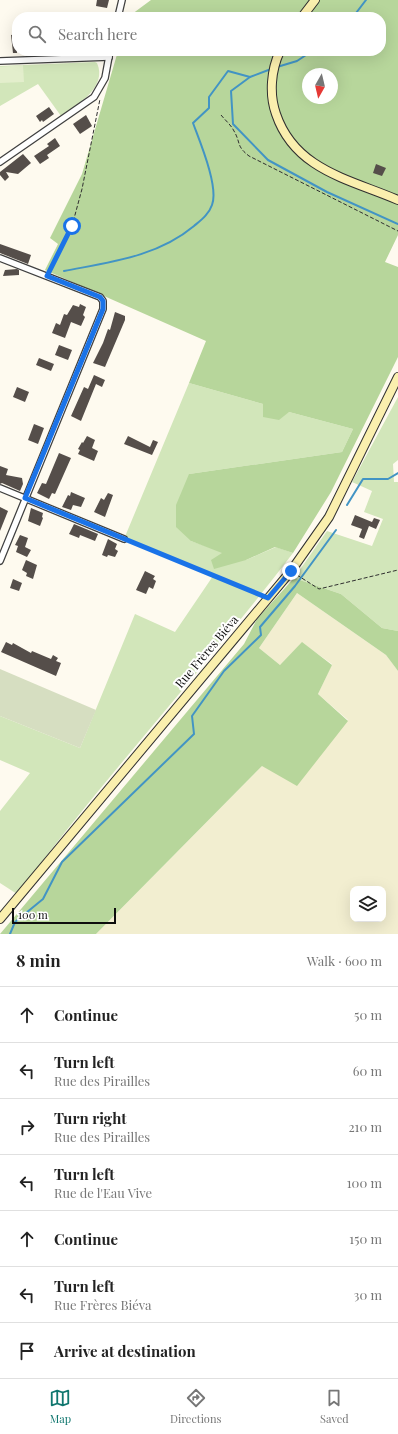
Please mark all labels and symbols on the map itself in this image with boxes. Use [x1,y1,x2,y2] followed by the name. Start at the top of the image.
[302,68,338,104] north arrow
[63,217,81,235] route start
[282,562,300,580] route end
[171,612,241,691] street label: Rue Frères Biéva
[12,906,116,925] scale bar

